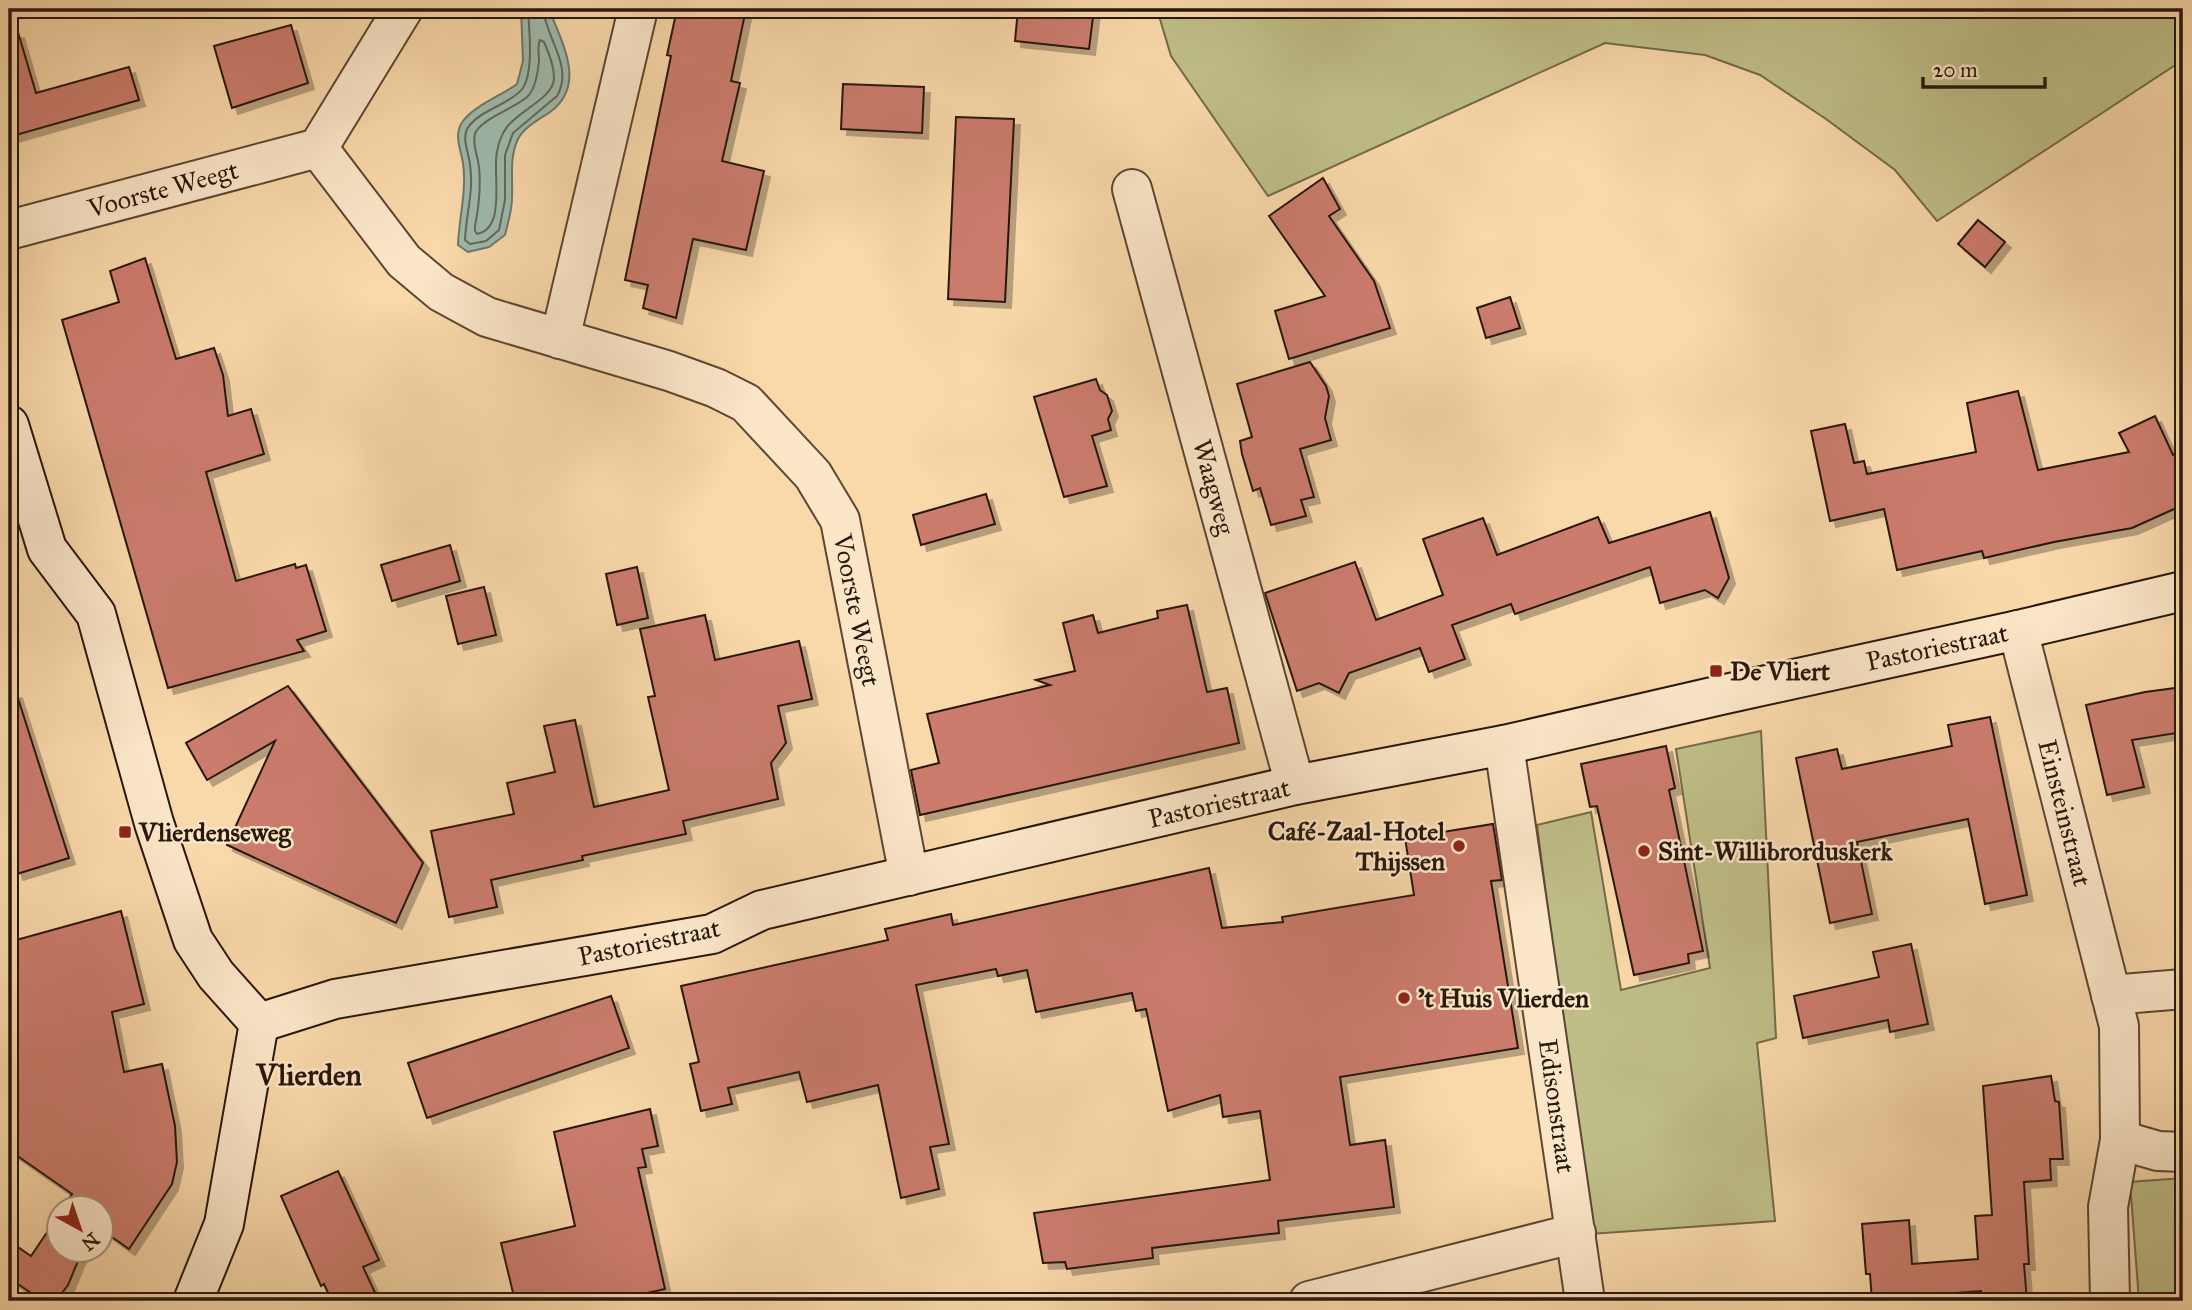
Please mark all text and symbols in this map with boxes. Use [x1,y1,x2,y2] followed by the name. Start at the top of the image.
[1923,46,2045,90] scale bar
[1933,57,1978,83] text: 20 m
[83,154,242,225] street label: Voorste Weegt
[1186,436,1242,539] street label: Waagweg
[826,530,887,689] street label: Voorste Weegt
[1863,616,2011,678] street label: Pastoriestraat
[1730,655,1831,687] place label: De Vliert
[1708,663,1724,679] marker: De Vliert
[2031,736,2099,890] street label: Einsteinstraat
[1145,771,1293,835] street label: Pastoriestraat
[1268,815,1446,877] place label: Café-Zaal-Hotel Thijssen
[138,816,292,849] place label: Vlierdenseweg
[117,824,133,840] marker: Vlierdenseweg
[1658,835,1893,867] place label: Sint-Willibrorduskerk
[1451,838,1467,854] marker: Café-Zaal-Hotel Thijssen
[1636,843,1652,859] marker: Sint-Willibrorduskerk
[575,911,723,973] street label: Pastoriestraat
[1418,982,1589,1014] place label: 't Huis Vlierden
[1396,990,1412,1006] marker: 't Huis Vlierden
[1532,1037,1582,1175] street label: Edisonstraat
[255,1057,363,1093] district label: Vlierden
[46,1194,116,1264] north arrow
[77,1228,104,1256] text: N

